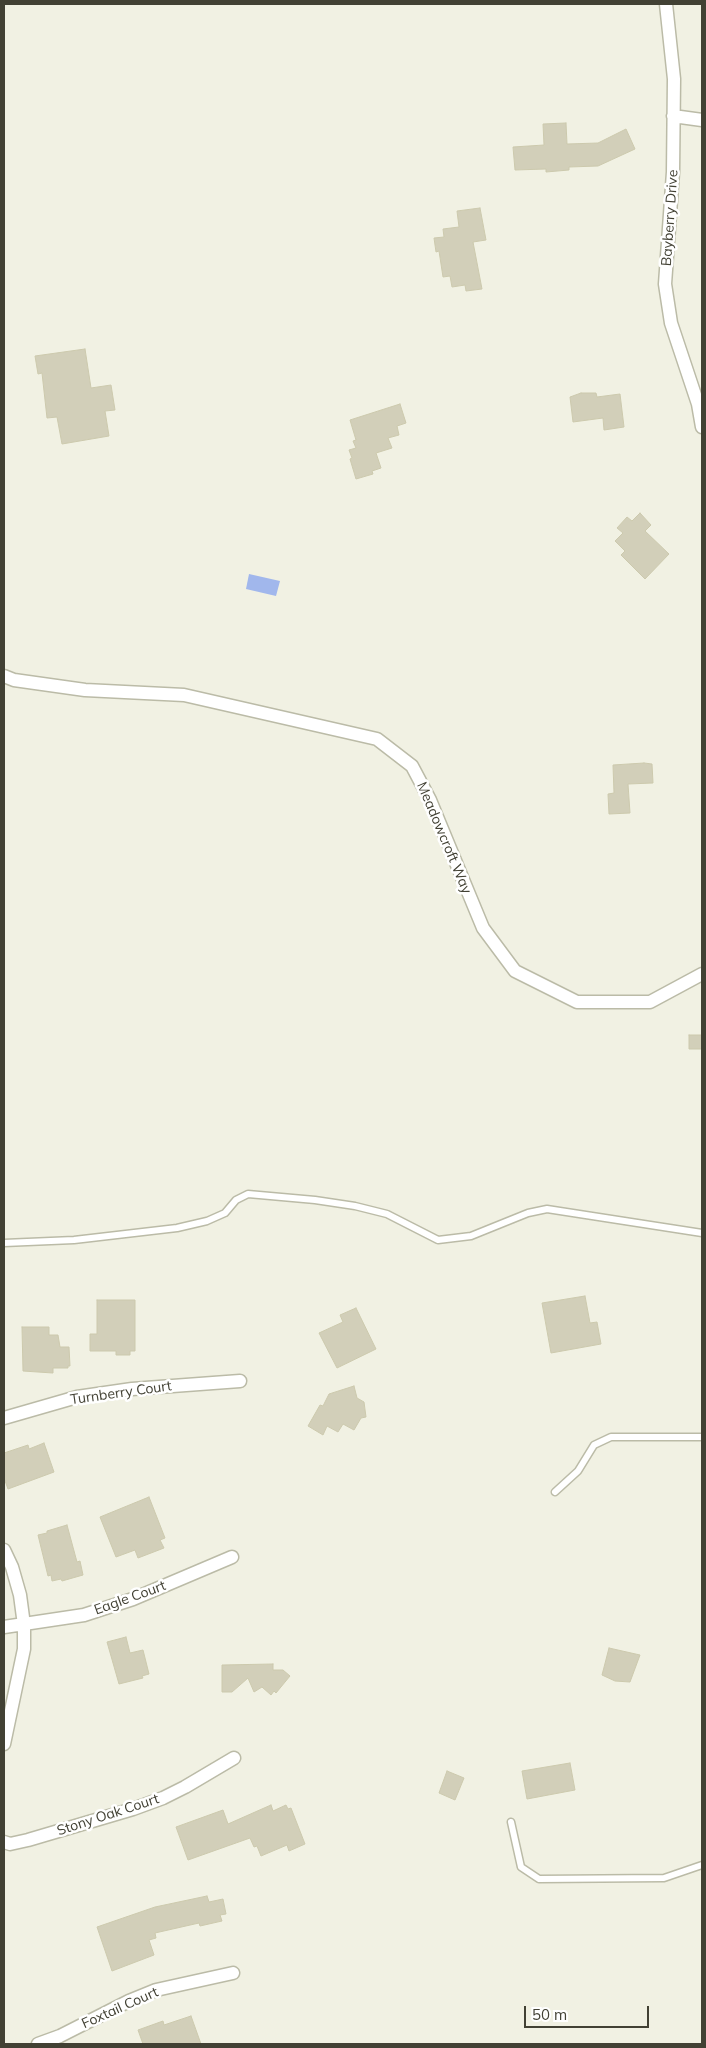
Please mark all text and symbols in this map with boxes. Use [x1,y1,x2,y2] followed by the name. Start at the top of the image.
[658,169,682,267] street label: Bayberry Drive
[413,780,475,896] street label: Meadowcroft Way
[69,1378,173,1408] street label: Turnberry Court
[92,1577,168,1619] street label: Eagle Court
[55,1791,161,1839] street label: Stony Oak Court
[79,1984,161,2032] street label: Foxtail Court
[526,1996,651,2028] scale bar
[532,2005,567,2024] text: 50 m

